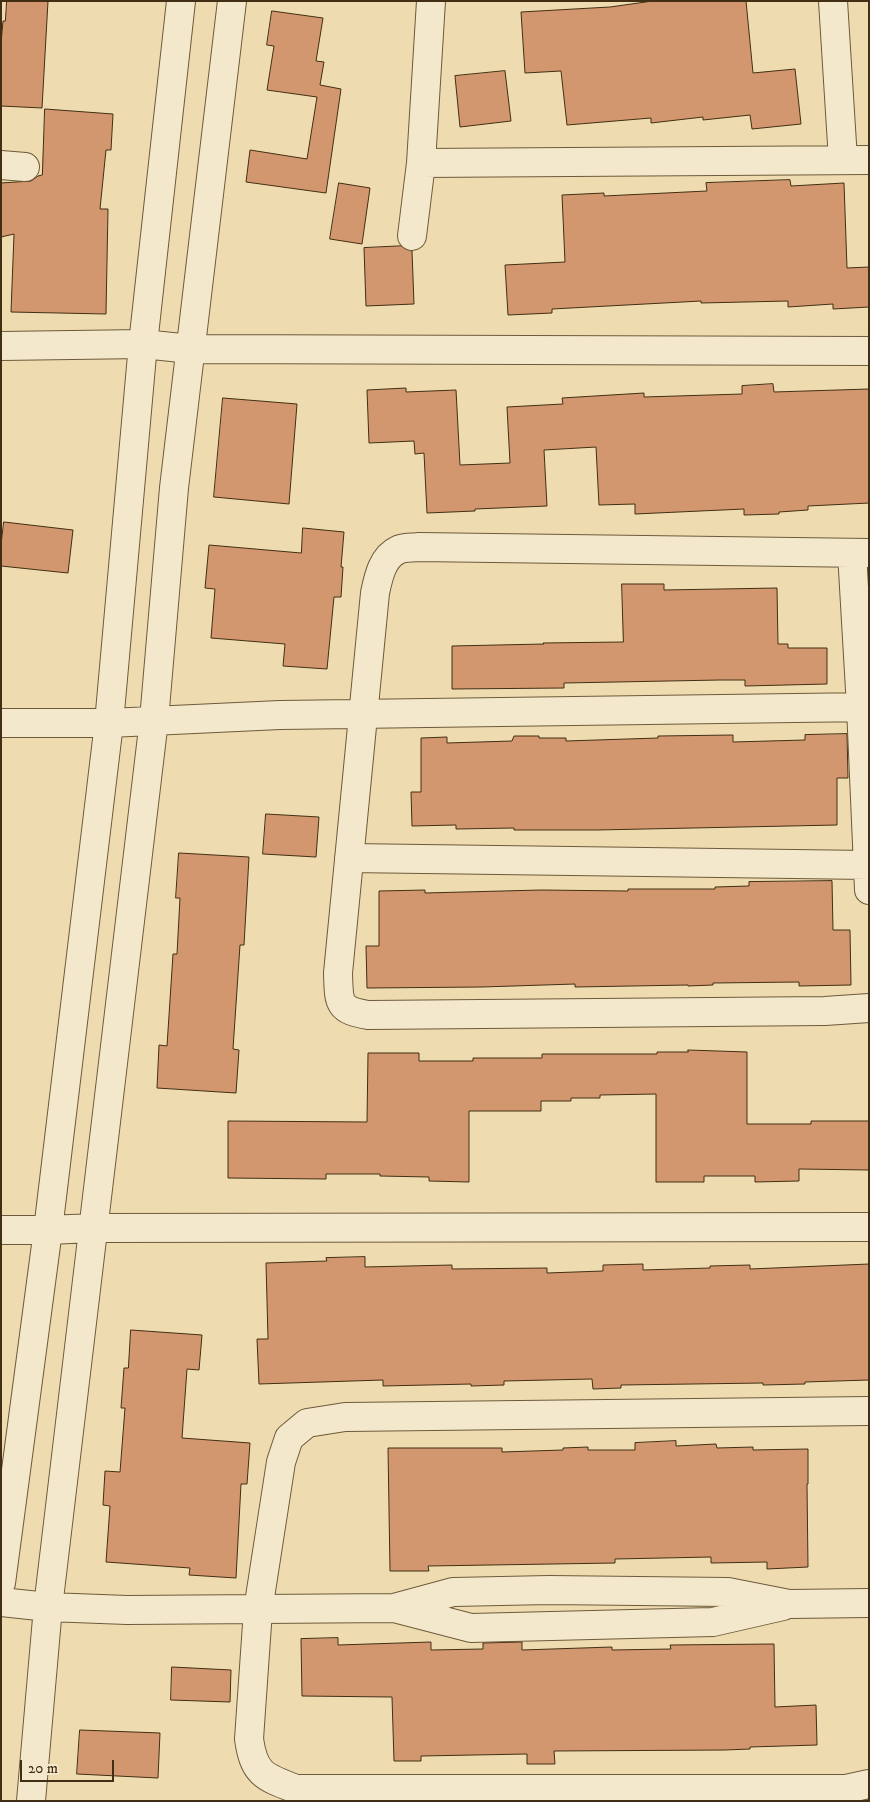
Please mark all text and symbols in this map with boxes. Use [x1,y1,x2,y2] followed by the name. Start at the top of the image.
[22,1750,116,1782] scale bar
[28,1759,58,1778] text: 20 m

